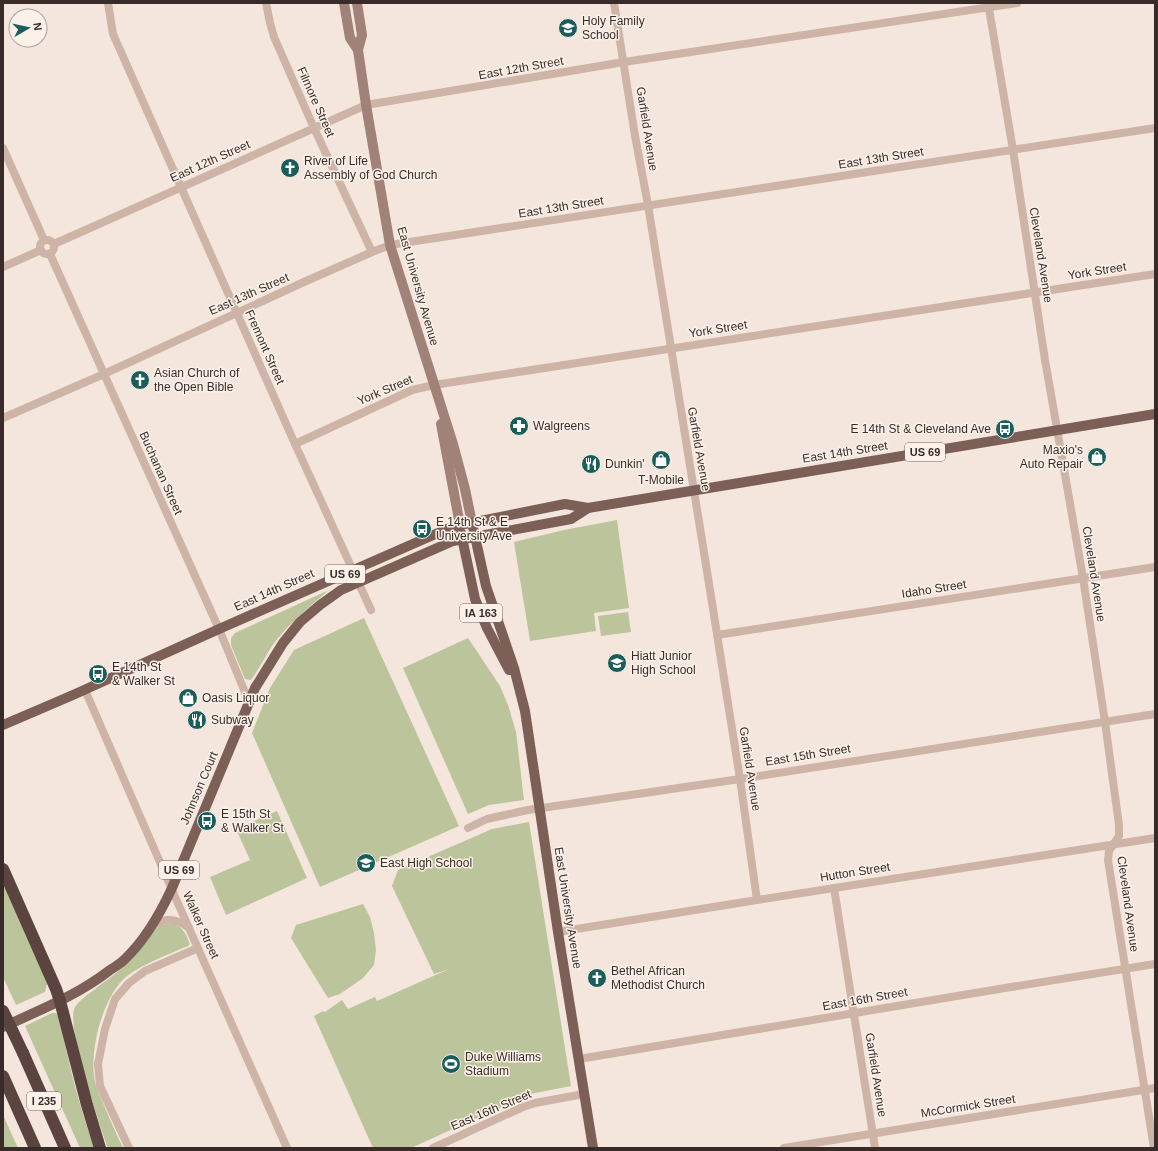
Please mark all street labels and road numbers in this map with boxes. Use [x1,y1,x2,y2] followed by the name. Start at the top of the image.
[477,54,565,82] street label: East 12th Street
[294,65,338,140] street label: Filmore Street
[633,86,661,172] street label: Garfield Avenue
[168,137,253,185] street label: East 12th Street
[837,144,925,172] street label: East 13th Street
[517,193,605,221] street label: East 13th Street
[1027,206,1056,304] street label: Cleveland Avenue
[394,225,442,347] street label: East University Avenue
[1067,259,1128,283] street label: York Street
[207,270,292,318] street label: East 13th Street
[242,308,288,387] street label: Fremont Street
[688,317,749,341] street label: York Street
[355,372,415,408] street label: York Street
[685,406,713,492] street label: Garfield Avenue
[136,429,186,517] street label: Buchanan Street
[801,438,889,466] street label: East 14th Street
[905,443,945,461] road number: US 69
[1080,525,1109,623] street label: Cleveland Avenue
[325,565,365,583] road number: US 69
[232,566,317,614] street label: East 14th Street
[901,577,968,601] street label: Idaho Street
[460,604,502,622] road number: IA 163
[736,726,764,812] street label: Garfield Avenue
[764,741,852,769] street label: East 15th Street
[177,749,221,827] street label: Johnson Court
[551,846,585,970] street label: East University Avenue
[1114,855,1142,953] street label: Cleveland Avenue
[819,859,892,884] street label: Hutton Street
[159,861,199,879] road number: US 69
[180,889,222,961] street label: Walker Street
[821,985,909,1013] street label: East 16th Street
[862,1032,890,1118] street label: Garfield Avenue
[449,1086,534,1133] street label: East 16th Street
[27,1092,61,1110] road number: I 235
[920,1092,1017,1120] street label: McCormick Street

